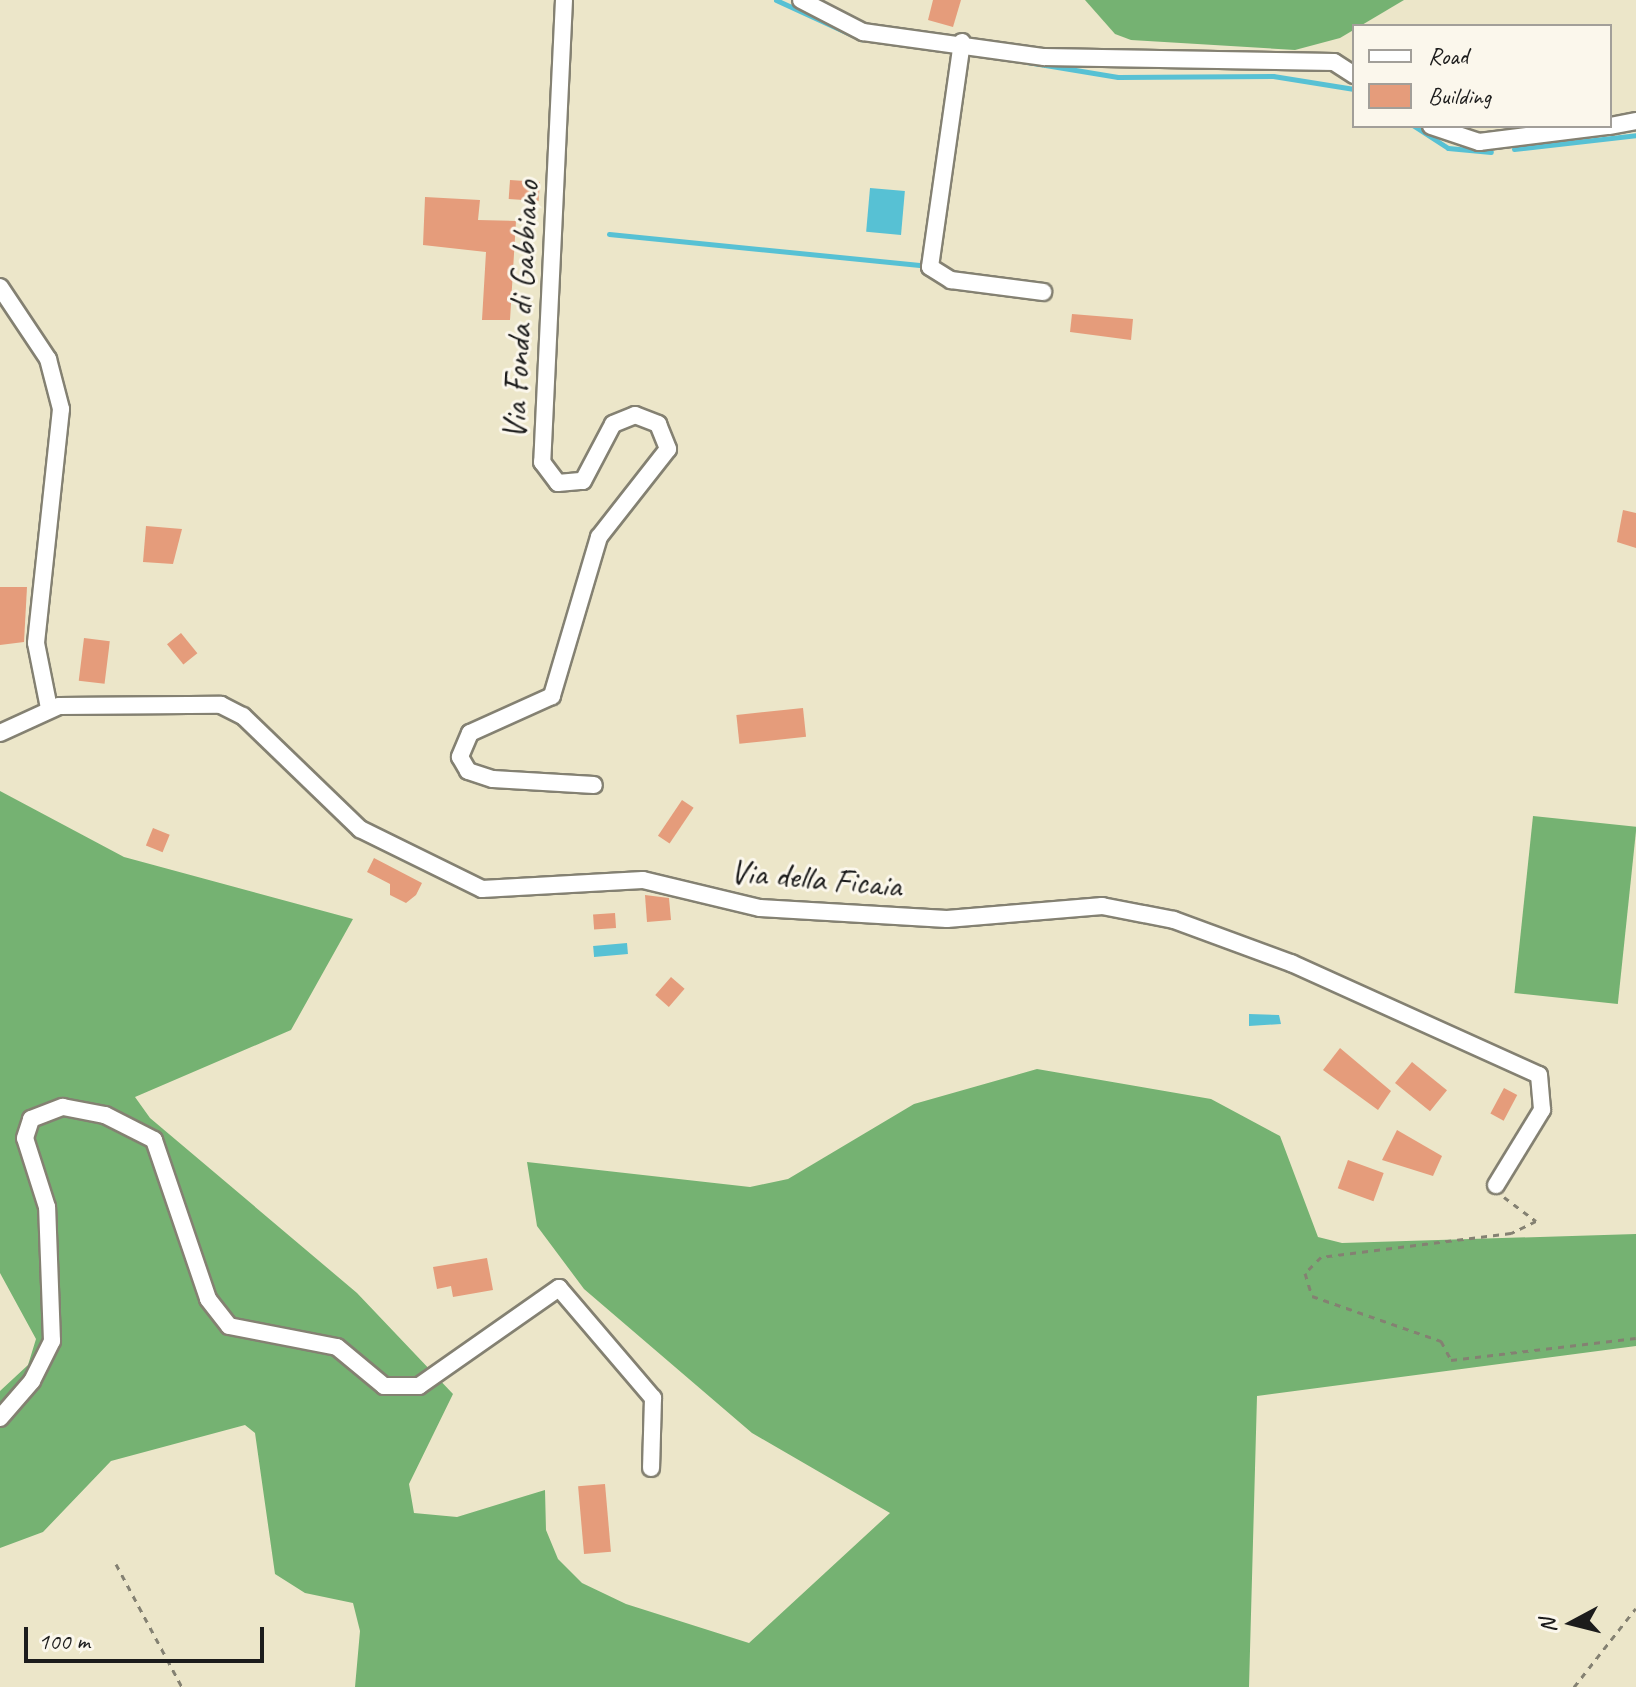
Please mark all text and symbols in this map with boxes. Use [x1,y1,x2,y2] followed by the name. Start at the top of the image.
[1352,24,1612,128] legend
[1428,41,1468,71] text: Road
[1428,81,1491,111] text: Building
[493,180,547,440] street label: Via Fonda di Gabbiano
[729,850,903,906] street label: Via della Ficaia
[1532,1583,1612,1663] north arrow
[28,1611,268,1661] scale bar
[1533,1617,1563,1634] text: N
[38,1626,90,1656] text: 100 m

